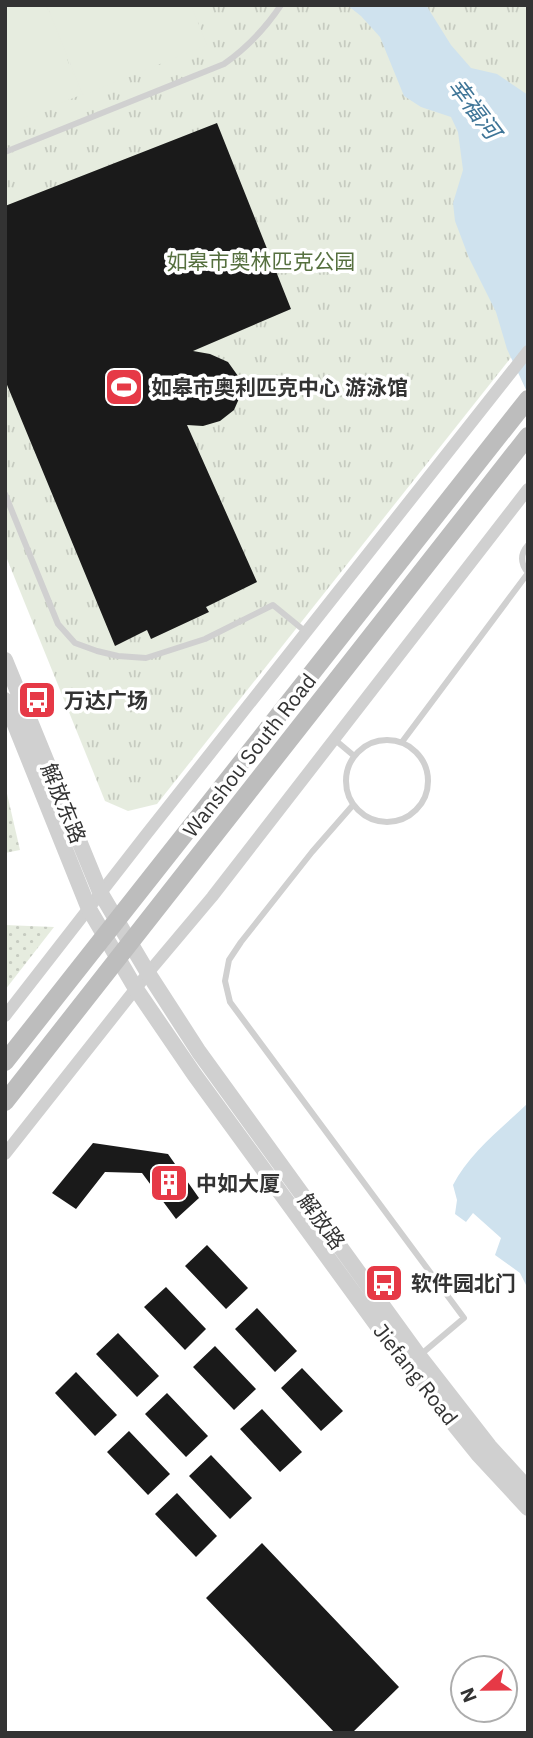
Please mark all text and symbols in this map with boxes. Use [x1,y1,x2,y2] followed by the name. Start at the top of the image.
[442,71,510,148] water label: 幸福河
[167,247,356,275] park label: 如皋市奥林匹克公园
[103,366,145,408] sports icon: 如皋市奥利匹克中心 游泳馆
[151,373,408,401] place label: 如皋市奥利匹克中心 游泳馆
[176,667,322,843] street label: Wanshou South Road
[16,679,58,721] bus stop icon: 万达广场
[64,686,148,714] place label: 万达广场
[35,759,93,847] street label: 解放东路
[148,1162,190,1204] building icon: 中如大厦
[196,1169,280,1197] place label: 中如大厦
[292,1187,352,1255] street label: 解放路
[363,1262,405,1304] bus stop icon: 软件园北门
[411,1269,516,1297] place label: 软件园北门
[367,1317,465,1431] street label: Jiefang Road
[449,1654,519,1724] north arrow
[455,1684,482,1706] text: N

